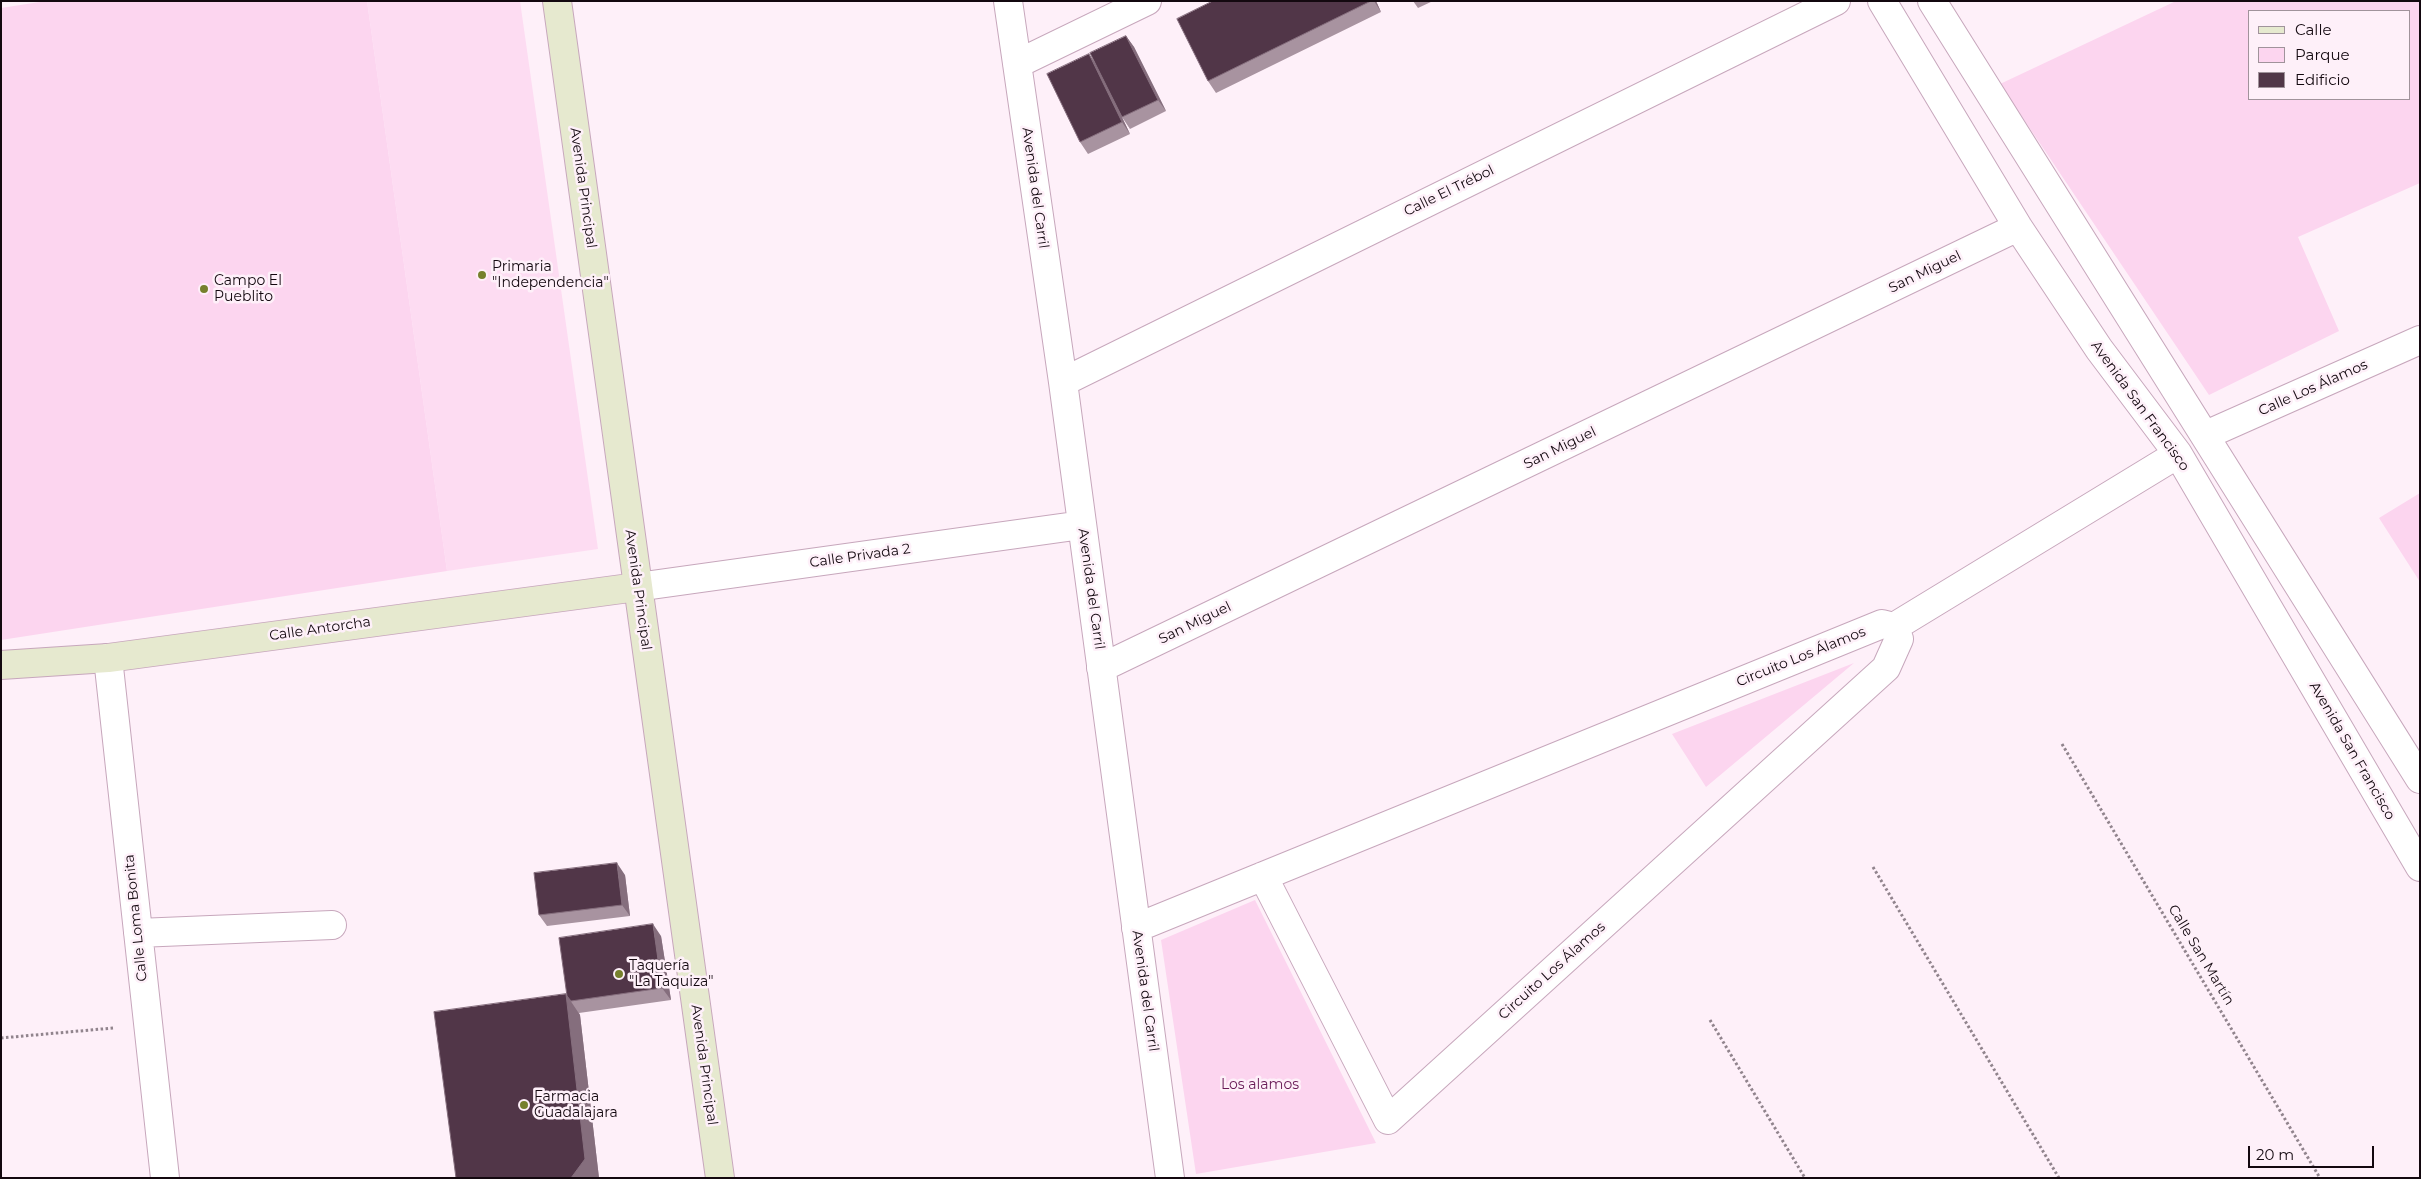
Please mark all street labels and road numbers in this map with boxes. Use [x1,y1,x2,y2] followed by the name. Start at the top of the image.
[1018,126,1052,250] street label: Avenida del Carril
[566,127,600,249] street label: Avenida Principal
[1401,162,1497,220] street label: Calle El Trébol
[1886,247,1964,297] street label: San Miguel
[2087,338,2193,474] street label: Avenida San Francisco
[2256,356,2370,420] street label: Calle Los Álamos
[1521,423,1599,473] street label: San Miguel
[1074,527,1108,651] street label: Avenida del Carril
[621,529,655,651] street label: Avenida Principal
[808,541,912,571] street label: Calle Privada 2
[1156,598,1234,648] street label: San Miguel
[268,614,372,644] street label: Calle Antorcha
[1734,623,1868,691] street label: Circuito Los Álamos
[2306,679,2398,823] street label: Avenida San Francisco
[121,854,151,982] street label: Calle Loma Bonita
[2164,902,2238,1008] street label: Calle San Martín
[1495,919,1609,1023] street label: Circuito Los Álamos
[1128,929,1162,1053] street label: Avenida del Carril
[687,1004,721,1126] street label: Avenida Principal

